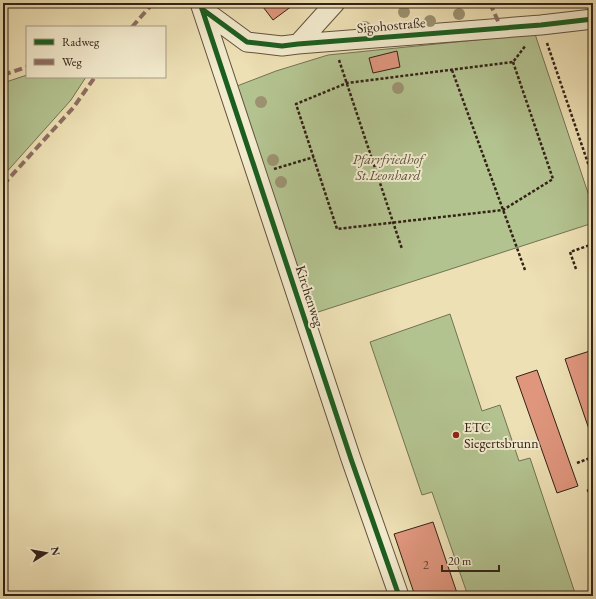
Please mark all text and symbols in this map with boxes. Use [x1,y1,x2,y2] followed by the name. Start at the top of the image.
[356,13,426,37] street label: Sigohostraße
[26,26,166,78] legend
[62,34,100,50] text: Radweg
[62,54,82,70] text: Weg
[352,150,427,184] park label: Pfarrfriedhof St.Leonhard
[292,263,329,330] street label: Kirchenweg
[464,418,539,452] place label: ETC Siegertsbrunn
[451,430,461,440] marker: ETC Siegertsbrunn
[26,533,66,573] north arrow
[48,545,64,557] text: N
[442,547,499,573] scale bar
[448,553,472,569] text: 20 m
[423,557,429,573] house number: 2

